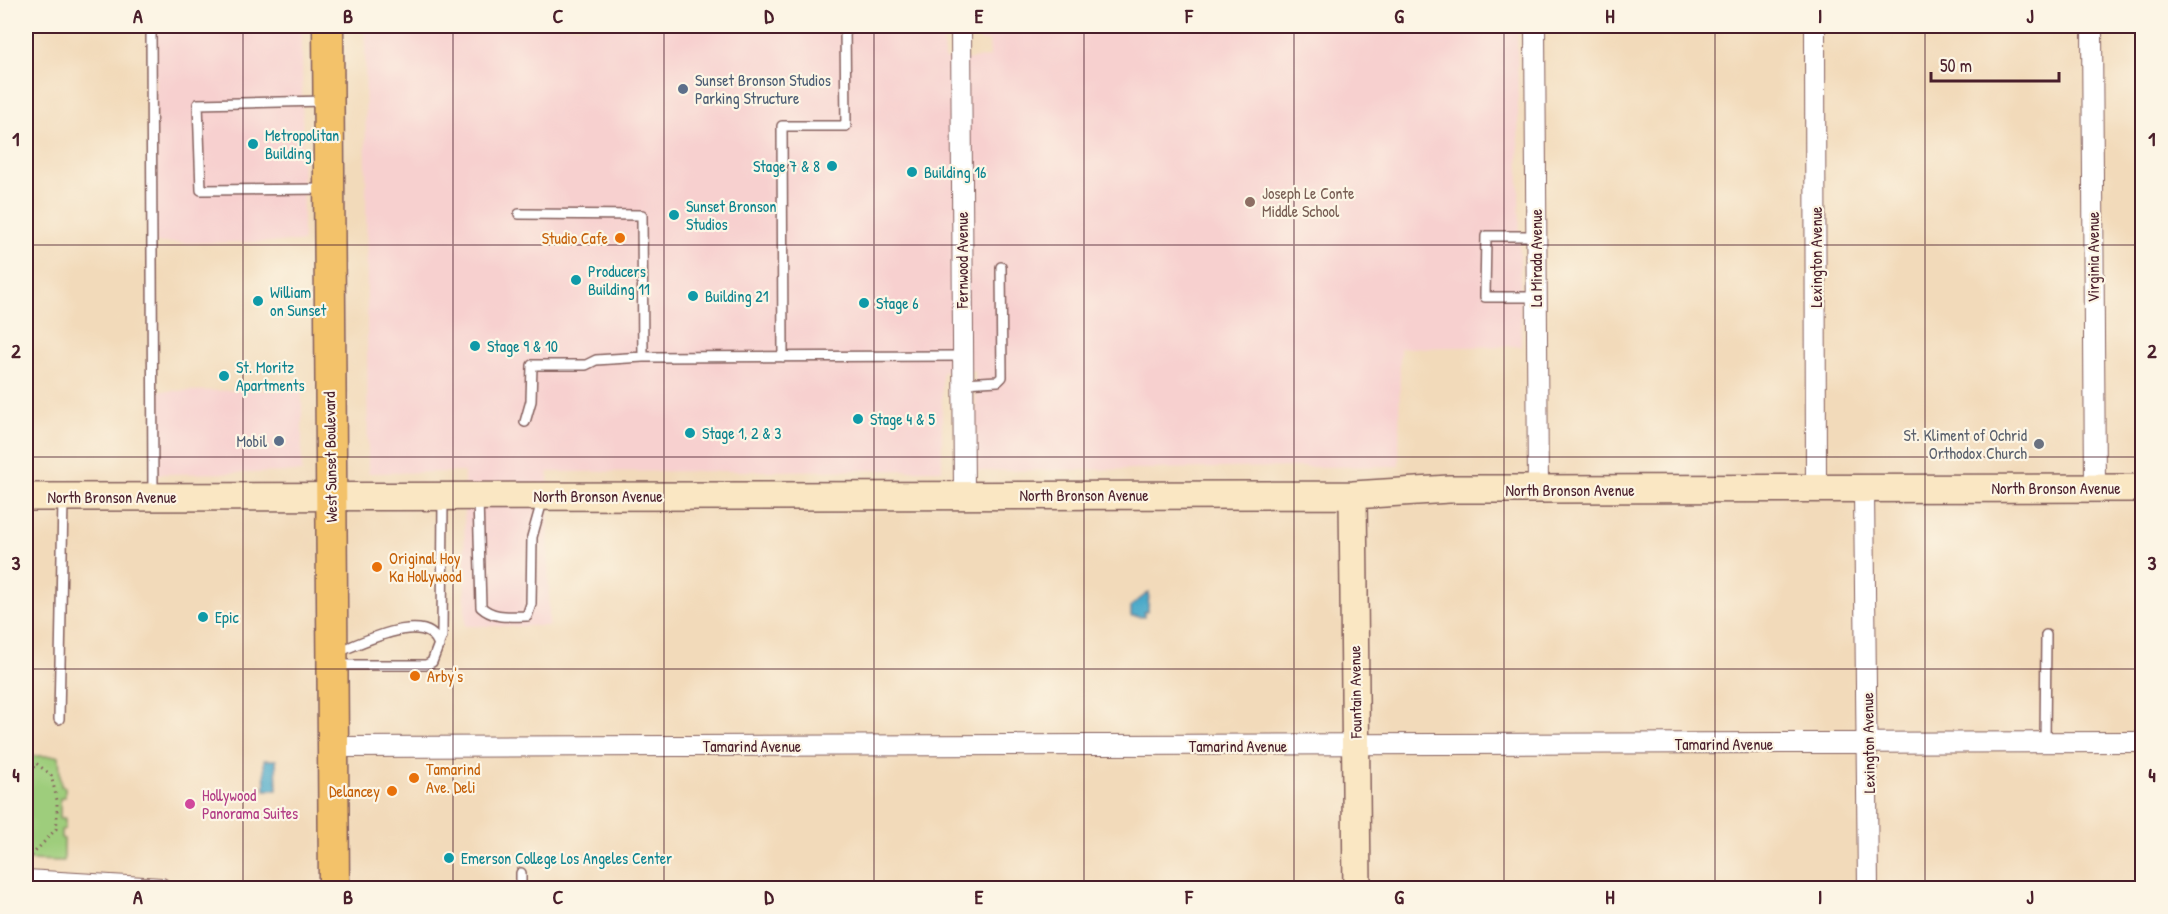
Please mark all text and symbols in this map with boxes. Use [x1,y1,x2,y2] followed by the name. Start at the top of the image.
[133,2,143,29] text: A
[343,2,353,29] text: B
[553,2,564,29] text: C
[764,2,774,29] text: D
[975,2,984,29] text: E
[1184,2,1194,29] text: F
[1394,2,1404,29] text: G
[1605,2,1615,29] text: H
[1818,2,1822,29] text: I
[2026,2,2034,29] text: J
[1931,45,2058,83] scale bar
[1940,53,1972,78] text: 50 m
[695,69,831,109] place label: Sunset Bronson Studios Parking Structure
[676,82,690,96] marker: Sunset Bronson Studios Parking Structure
[265,124,339,164] place label: Metropolitan Building
[12,125,20,152] text: 1
[2148,125,2156,152] text: 1
[246,137,260,151] marker: Metropolitan Building
[753,155,820,177] place label: Stage 7 & 8
[825,159,839,173] marker: Stage 7 & 8
[924,161,986,183] place label: Building 16
[905,165,919,179] marker: Building 16
[1262,182,1355,222] place label: Joseph Le Conte Middle School
[686,195,776,235] place label: Sunset Bronson Studios
[1243,195,1257,209] marker: Joseph Le Conte Middle School
[1805,206,1827,307] street label: Lexington Avenue
[667,208,681,222] marker: Sunset Bronson Studios
[1525,208,1547,307] street label: La Mirada Avenue
[951,211,973,309] street label: Fernwood Avenue
[2082,211,2104,302] street label: Virginia Avenue
[542,227,609,249] place label: Studio Cafe
[613,231,627,245] marker: Studio Cafe
[588,260,650,300] place label: Producers Building 11
[569,273,583,287] marker: Producers Building 11
[270,281,327,321] place label: William on Sunset
[705,285,769,307] place label: Building 21
[686,289,700,303] marker: Building 21
[876,292,919,314] place label: Stage 6
[251,294,265,308] marker: William on Sunset
[857,296,871,310] marker: Stage 6
[487,335,558,357] place label: Stage 9 & 10
[11,337,21,364] text: 2
[2147,337,2157,364] text: 2
[468,339,482,353] marker: Stage 9 & 10
[236,356,305,396] place label: St. Moritz Apartments
[217,369,231,383] marker: St. Moritz Apartments
[318,391,342,523] street label: West Sunset Boulevard
[870,408,935,430] place label: Stage 4 & 5
[851,412,865,426] marker: Stage 4 & 5
[702,422,782,444] place label: Stage 1, 2 & 3
[1903,424,2027,464] place label: St. Kliment of Ochrid Orthodox Church
[683,426,697,440] marker: Stage 1, 2 & 3
[237,430,268,452] place label: Mobil
[272,434,286,448] marker: Mobil
[2032,437,2046,451] marker: St. Kliment of Ochrid Orthodox Church
[1991,477,2121,499] street label: North Bronson Avenue
[1505,479,1635,501] street label: North Bronson Avenue
[1019,484,1149,506] street label: North Bronson Avenue
[533,485,663,507] street label: North Bronson Avenue
[47,486,177,508] street label: North Bronson Avenue
[389,547,461,587] place label: Original Hoy Ka Hollywood
[12,549,21,576] text: 3
[2148,549,2157,576] text: 3
[370,560,384,574] marker: Original Hoy Ka Hollywood
[215,606,240,628] place label: Epic
[196,610,210,624] marker: Epic
[1343,645,1367,740] street label: Fountain Avenue
[427,665,463,687] place label: Arby's
[408,669,422,683] marker: Arby's
[1856,692,1880,794] street label: Lexington Avenue
[1675,733,1774,755] street label: Tamarind Avenue
[703,735,802,757] street label: Tamarind Avenue
[1189,735,1288,757] street label: Tamarind Avenue
[426,758,480,798] place label: Tamarind Ave. Deli
[12,761,20,788] text: 4
[2148,761,2156,788] text: 4
[407,771,421,785] marker: Tamarind Ave. Deli
[329,780,380,802] place label: Delancey
[202,784,298,824] place label: Hollywood Panorama Suites
[385,784,399,798] marker: Delancey
[183,797,197,811] marker: Hollywood Panorama Suites
[461,847,672,869] place label: Emerson College Los Angeles Center
[442,851,456,865] marker: Emerson College Los Angeles Center
[133,883,143,910] text: A
[343,883,353,910] text: B
[553,883,564,910] text: C
[764,883,774,910] text: D
[975,883,984,910] text: E
[1184,883,1194,910] text: F
[1394,883,1404,910] text: G
[1605,883,1615,910] text: H
[1818,883,1822,910] text: I
[2026,883,2034,910] text: J

